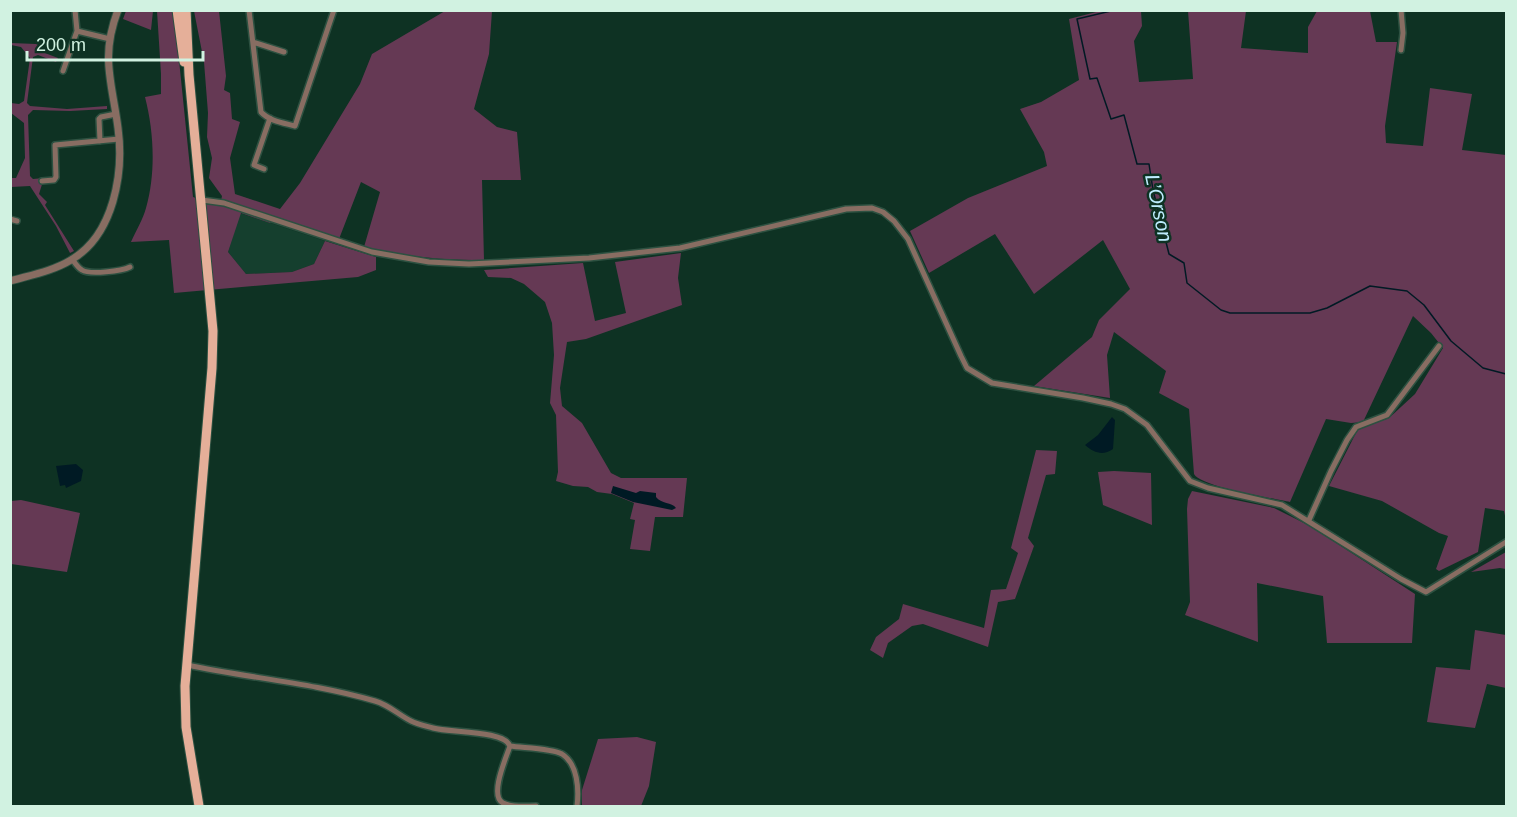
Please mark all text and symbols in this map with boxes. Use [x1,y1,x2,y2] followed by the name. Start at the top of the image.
[27,24,202,62] scale bar
[36,35,86,55] text: 200 m
[1141,172,1177,244] water label: L’Orson

